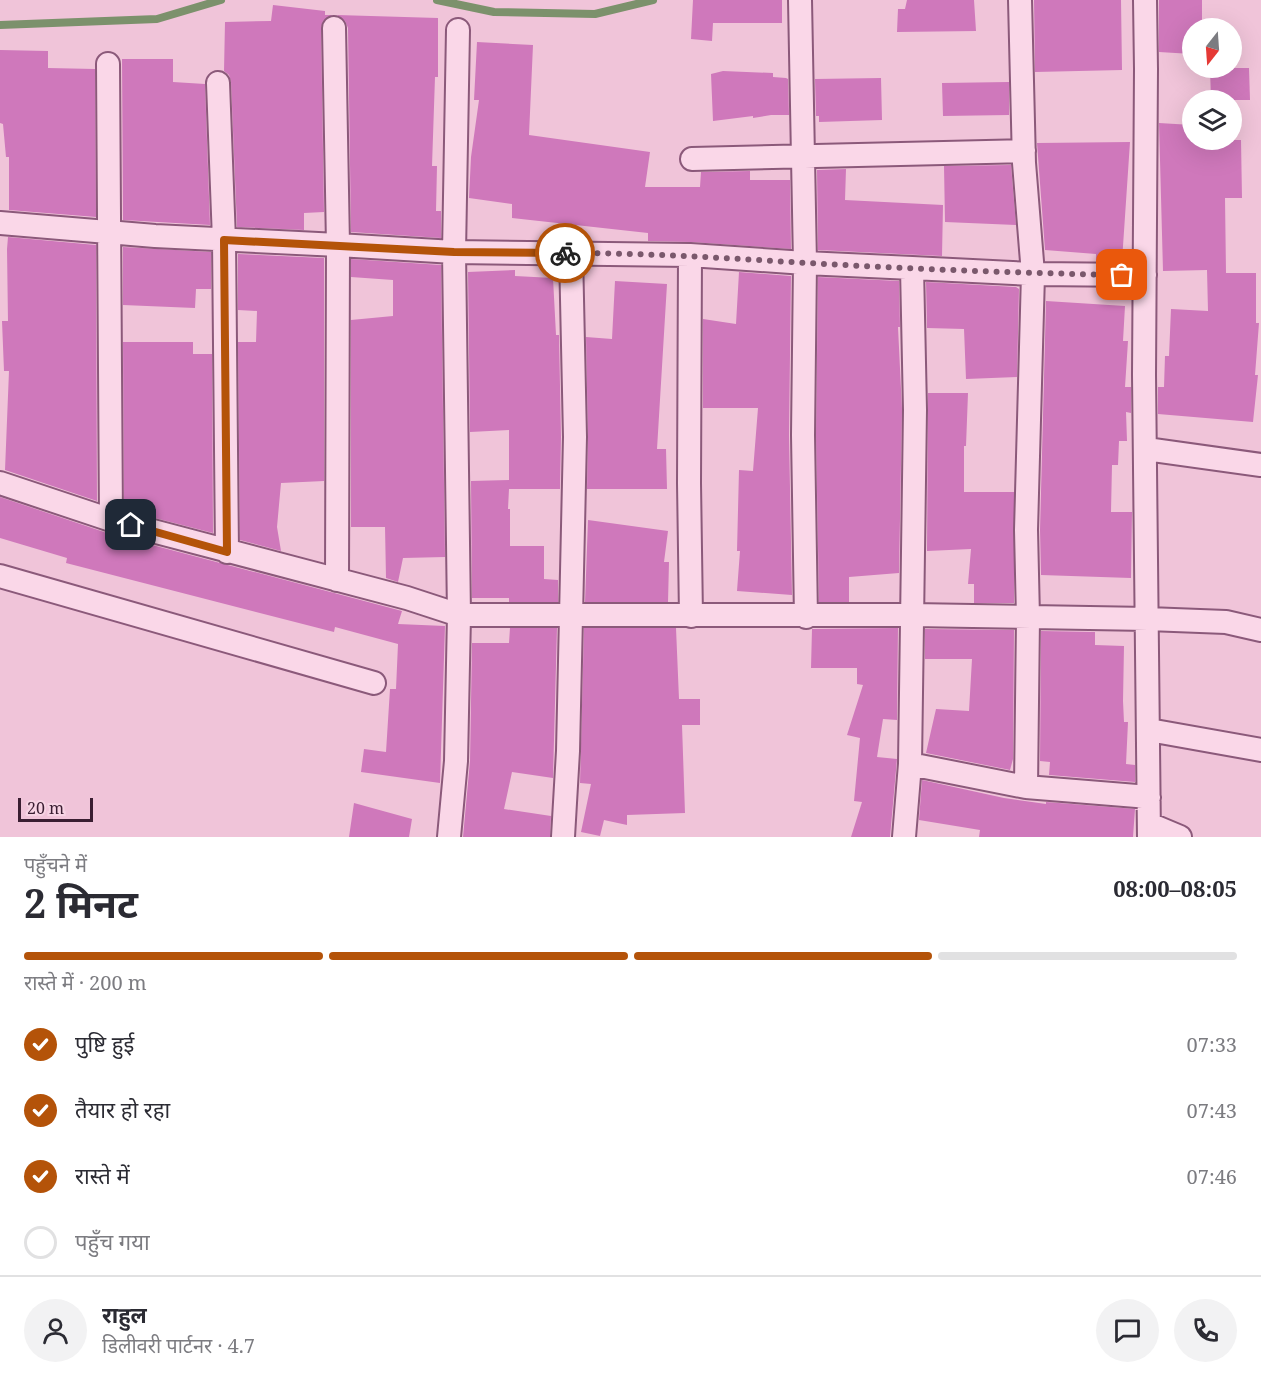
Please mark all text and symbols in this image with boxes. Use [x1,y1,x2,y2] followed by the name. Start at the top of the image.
[1182,18,1242,78] north arrow
[1182,18,1242,150] map controls
[1182,90,1242,150] button: layers
[535,223,595,283] courier
[549,237,582,270] icon: bike
[1096,249,1147,300] pin
[1105,258,1138,291] icon: bag
[105,499,156,550] pin
[114,508,147,541] icon: home
[18,795,93,822] scale bar
[27,797,64,819] text: 20 m
[24,851,87,878] text: पहुँचने में
[1113,873,1237,903] text: 08:00–08:05
[24,876,138,929] text: 2 मिनट
[24,969,147,996] text: रास्ते में · 200 m
[24,1028,57,1061] icon: check
[75,1028,134,1058] text: पुष्टि हुई
[1187,1031,1237,1058] text: 07:33
[24,1094,57,1127] icon: check
[75,1094,170,1124] text: तैयार हो रहा
[1187,1097,1237,1124] text: 07:43
[24,1160,57,1193] icon: check
[75,1160,130,1190] text: रास्ते में
[1187,1163,1237,1190] text: 07:46
[75,1226,150,1256] text: पहुँच गया
[24,1299,87,1362] button: person
[102,1299,147,1329] text: राहुल
[1096,1299,1159,1362] button: chat
[1174,1299,1237,1362] button: phone
[102,1332,255,1359] text: डिलीवरी पार्टनर · 4.7

